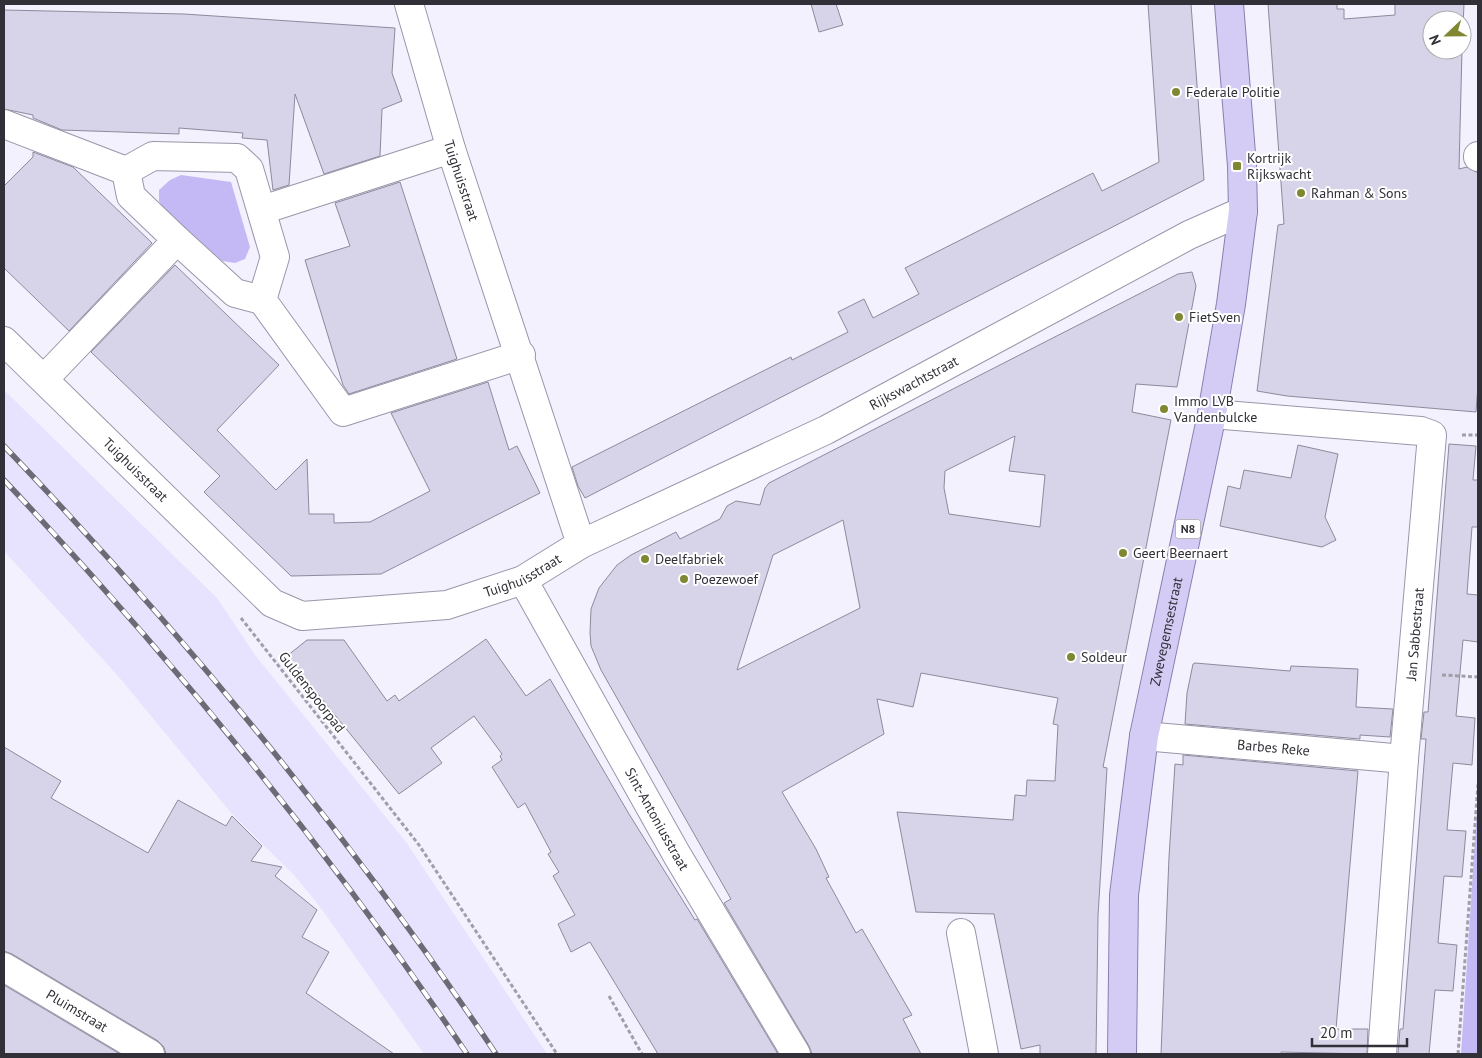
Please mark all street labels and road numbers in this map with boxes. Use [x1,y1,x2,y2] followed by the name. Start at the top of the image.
[440,138,483,223] street label: Tuighuisstraat
[866,351,962,414] street label: Rijkswachtstraat
[99,434,172,506] street label: Tuighuisstraat
[1176,520,1200,538] road number: N8
[481,549,565,601] street label: Tuighuisstraat
[1146,575,1186,688] street label: Zwevegemsestraat
[1402,587,1428,682] street label: Jan Sabbestraat
[275,648,349,736] street label: Guldenspoorpad
[1236,735,1311,760] street label: Barbes Reke
[621,764,693,874] street label: Sint-Antoniusstraat
[43,985,111,1036] street label: Pluimstraat

